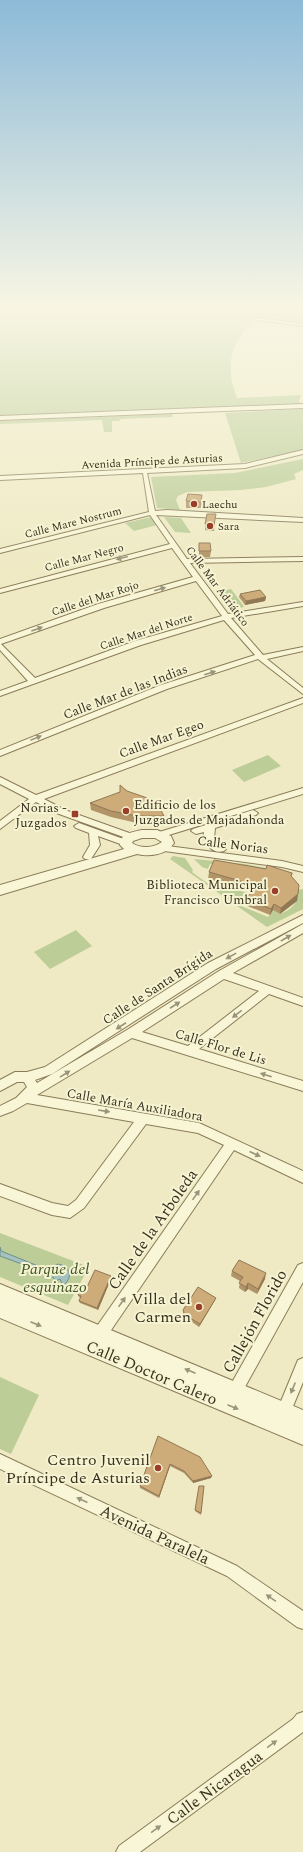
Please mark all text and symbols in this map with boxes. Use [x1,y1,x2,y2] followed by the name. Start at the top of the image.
[81,449,223,474] street label: Avenida Príncipe de Asturias
[202,496,238,513] place label: Laechu
[189,499,199,509] marker: Laechu
[23,502,124,543] street label: Calle Mare Nostrum
[218,518,240,535] place label: Sara
[205,521,215,531] marker: Sara
[43,539,126,576] street label: Calle Mar Negro
[182,543,254,630] street label: Calle Mar Adriático
[116,555,128,561] one-way arrow
[49,576,141,621] street label: Calle del Mar Rojo
[155,586,167,592] one-way arrow
[98,608,195,654] street label: Calle Mar del Norte
[31,625,43,631] one-way arrow
[60,659,191,725] street label: Calle Mar de las Indias
[204,669,216,675] one-way arrow
[116,714,207,764] street label: Calle Mar Egeo
[31,735,43,741] one-way arrow
[134,795,285,830] place label: Edificio de los Juzgados de Majadahonda
[15,798,67,833] place label: Norias - Juzgados
[121,806,131,816] marker: Edificio de los Juzgados de Majadahonda
[70,809,80,819] marker: Norias - Juzgados
[196,831,270,859] street label: Calle Norias
[146,875,267,910] place label: Biblioteca Municipal Francisco Umbral
[270,886,280,896] marker: Biblioteca Municipal Francisco Umbral
[280,934,292,941] one-way arrow
[99,943,217,1030] street label: Calle de Santa Brígida
[225,953,237,959] one-way arrow
[169,1001,181,1008] one-way arrow
[231,1009,242,1018] one-way arrow
[115,1022,127,1029] one-way arrow
[173,1024,269,1070] street label: Calle Flor de Lis
[60,1070,70,1078] one-way arrow
[259,1072,271,1078] one-way arrow
[65,1083,205,1127] street label: Calle María Auxiliadora
[98,1109,111,1115] one-way arrow
[250,1151,261,1157] one-way arrow
[102,1164,204,1295] street label: Calle de la Arboleda
[192,1190,200,1200] one-way arrow
[21,1257,89,1299] park label: Parque del esquinazo
[216,1265,293,1378] street label: Callejón Florido
[132,1287,191,1329] place label: Villa del Carmen
[118,1297,126,1307] one-way arrow
[194,1302,204,1312] marker: Villa del Carmen
[30,1321,41,1327] one-way arrow
[82,1334,221,1411] street label: Calle Doctor Calero
[183,1368,195,1374] one-way arrow
[290,1383,296,1394] one-way arrow
[228,1404,239,1410] one-way arrow
[6,1448,150,1490] place label: Centro Juvenil Príncipe de Asturias
[153,1463,163,1473] marker: Centro Juvenil Príncipe de Asturias
[76,1497,88,1503] one-way arrow
[96,1499,214,1571] street label: Avenida Paralela
[266,1594,277,1602] one-way arrow
[267,1740,278,1748] one-way arrow
[162,1745,268,1831] street label: Calle Nicaragua
[151,1825,161,1833] one-way arrow

